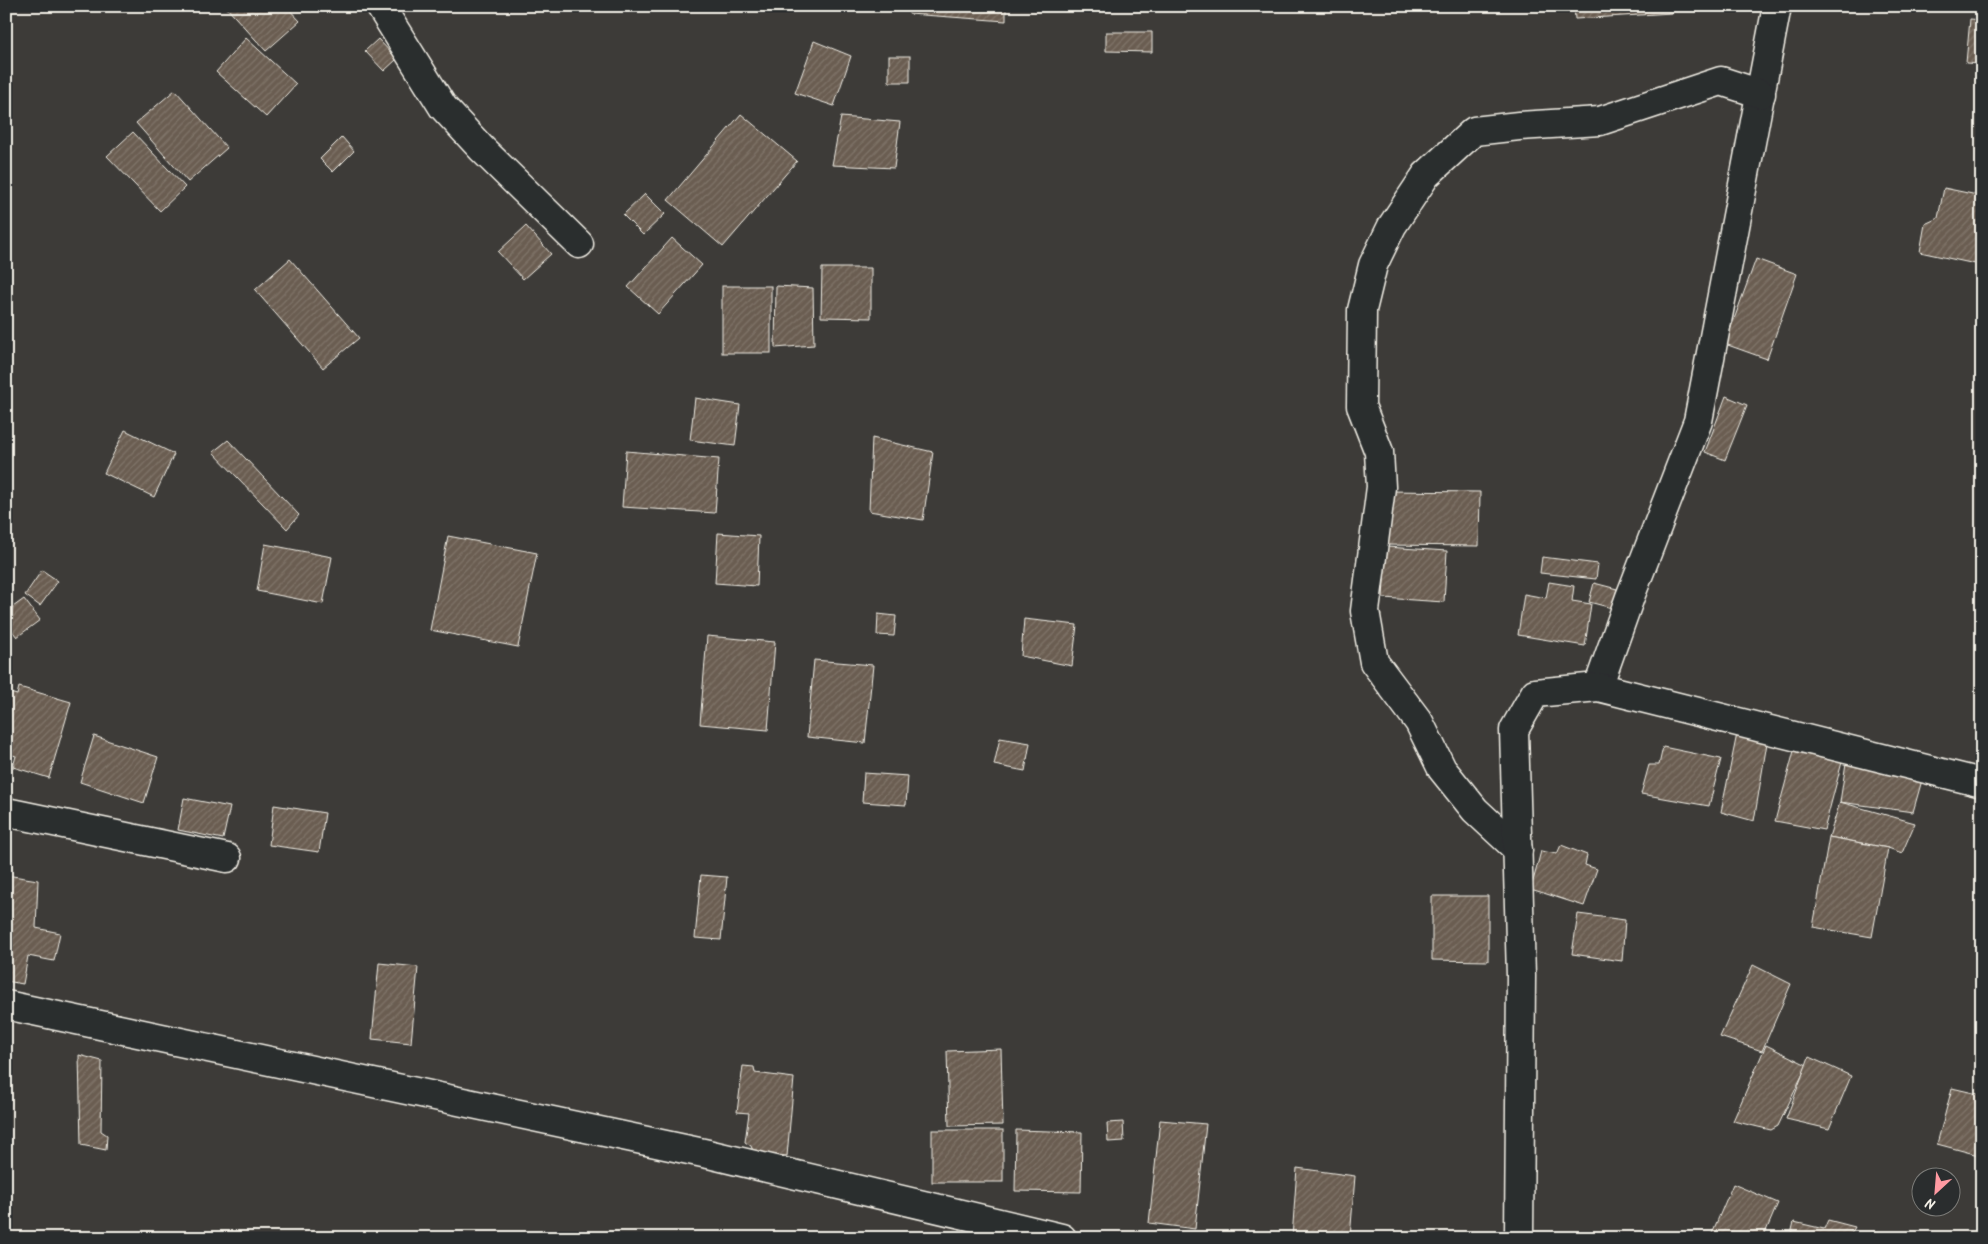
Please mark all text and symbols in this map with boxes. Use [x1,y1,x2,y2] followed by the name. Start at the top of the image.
[1910,1166,1960,1216] north arrow
[1922,1191,1940,1215] text: N

